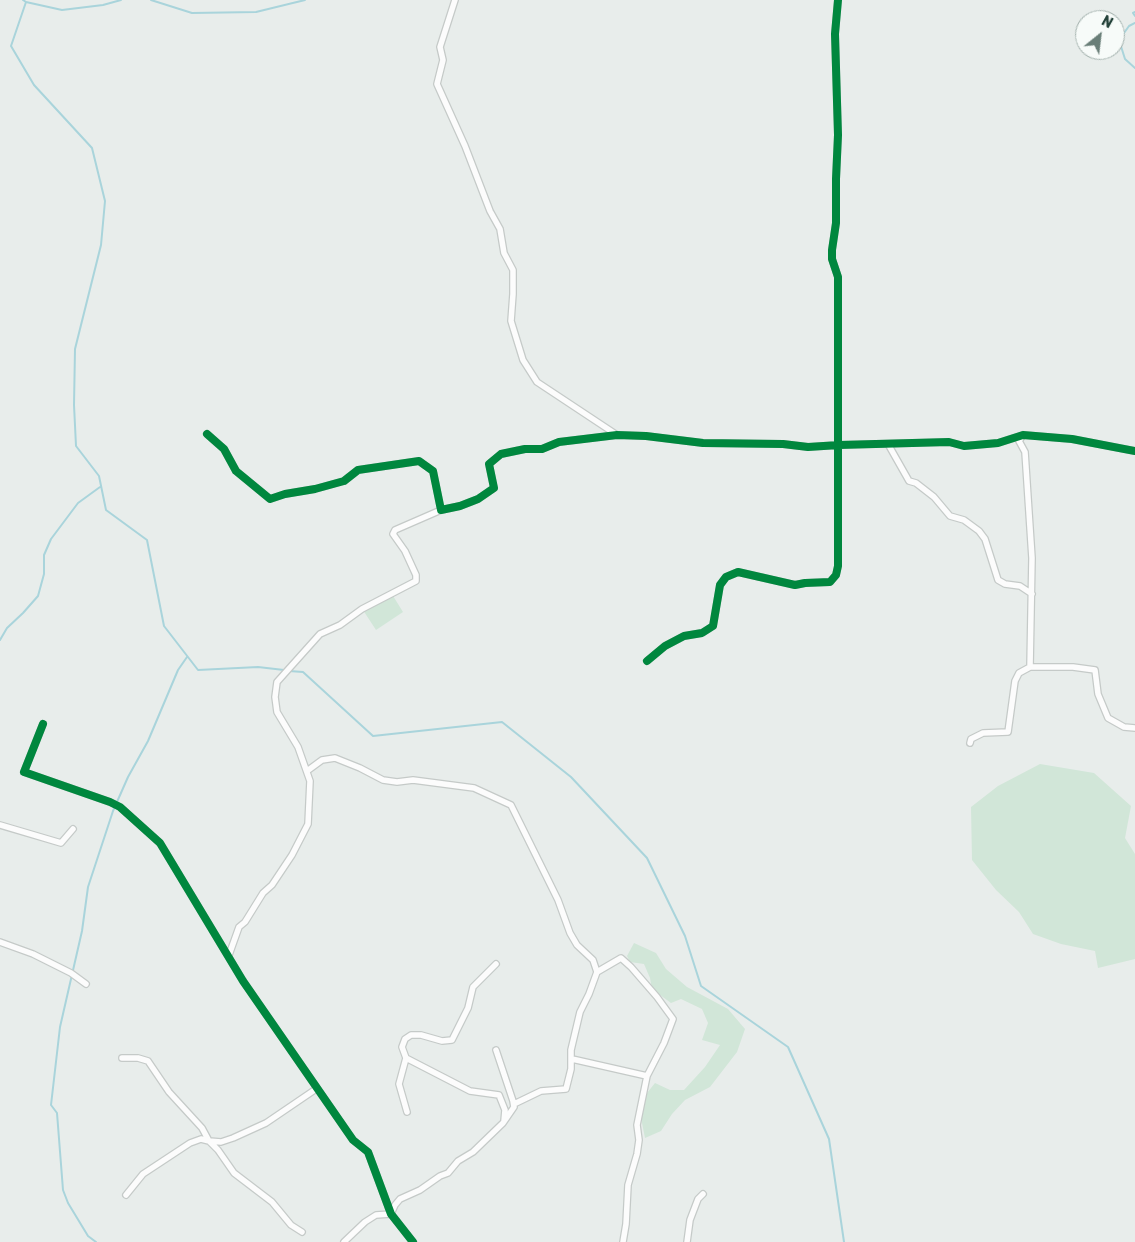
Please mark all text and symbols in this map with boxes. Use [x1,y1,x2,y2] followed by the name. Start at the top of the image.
[1075,10,1125,60] north arrow
[1098,12,1116,32] text: N

